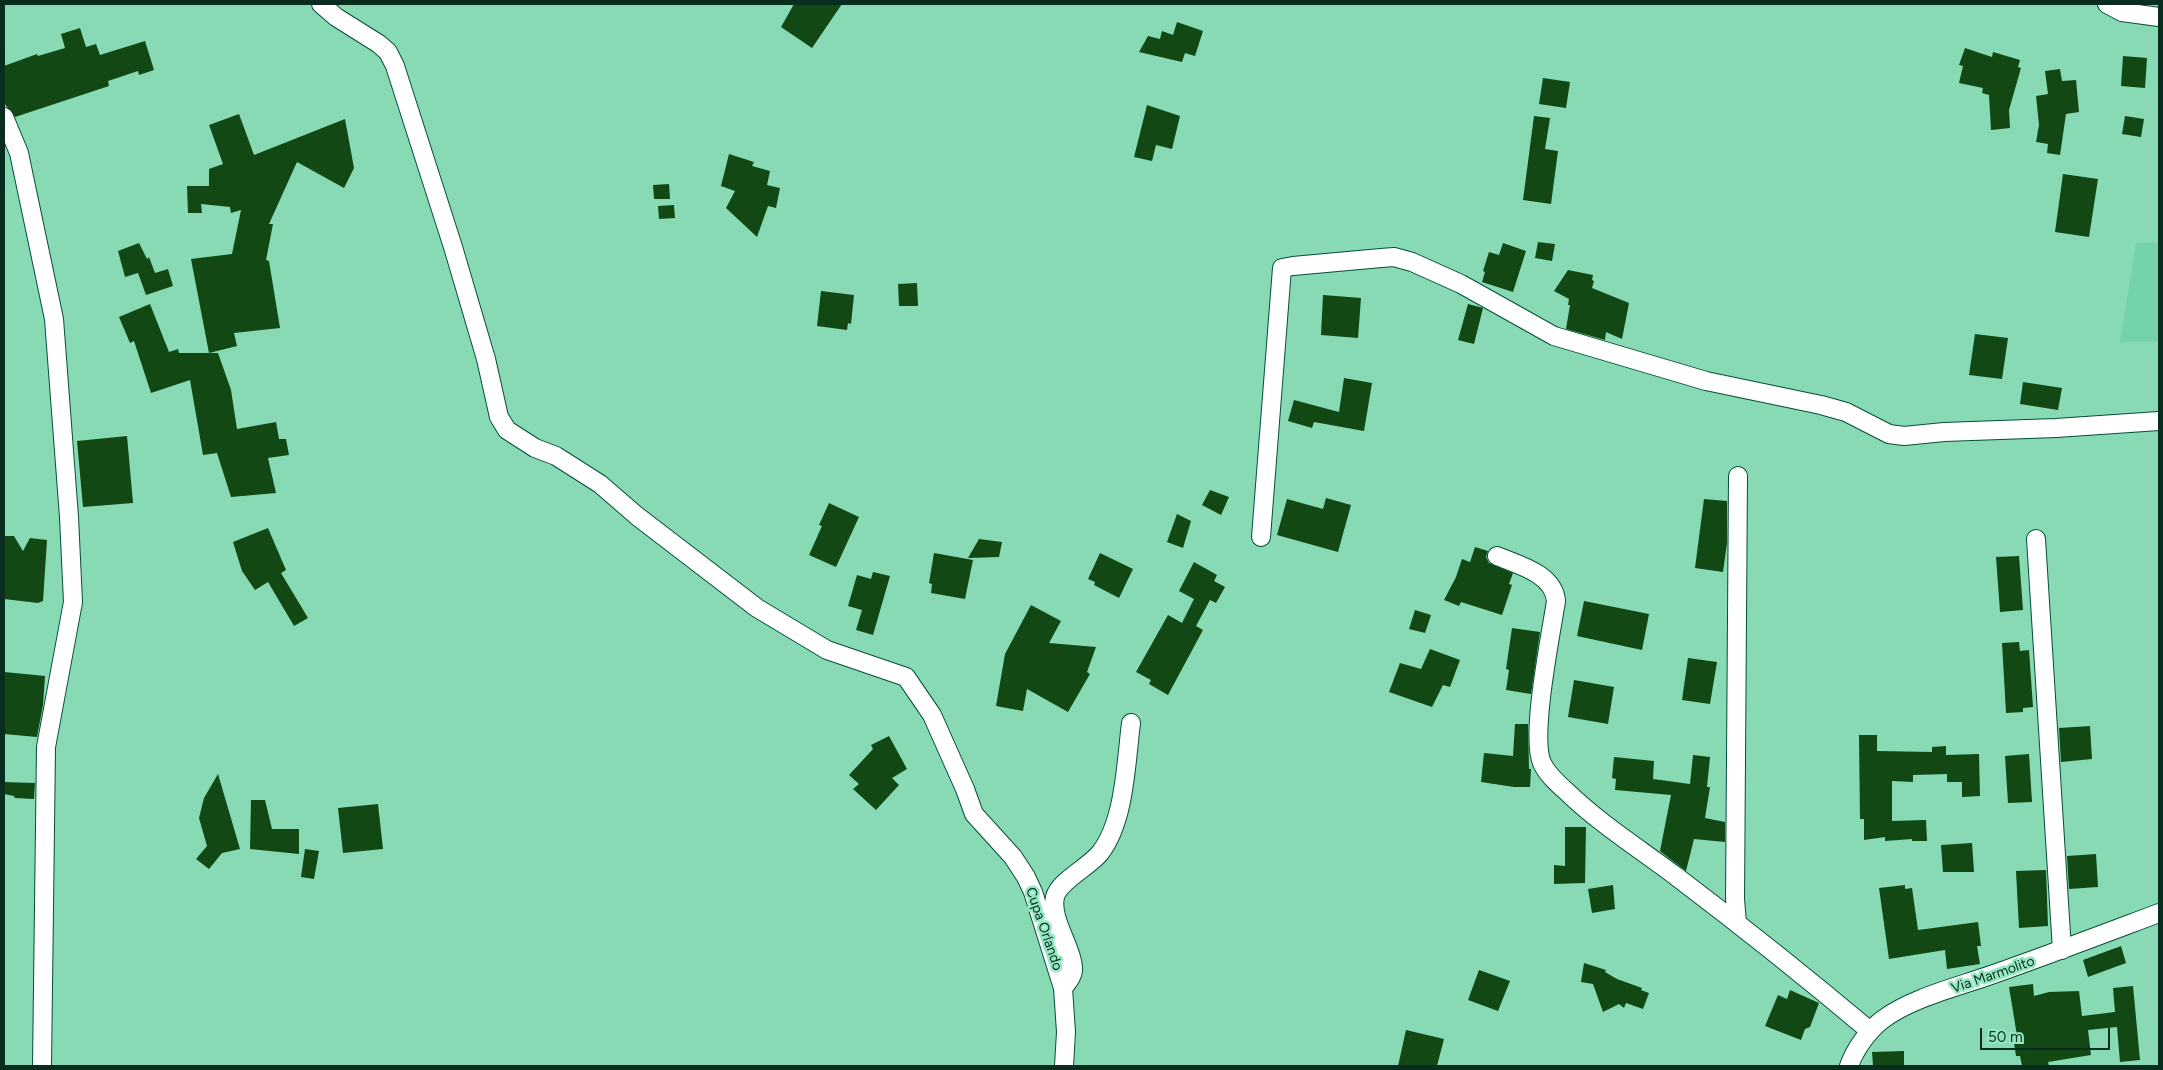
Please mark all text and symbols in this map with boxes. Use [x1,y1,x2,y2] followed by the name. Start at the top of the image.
[1022,885,1066,973] street label: Cupa Orlando
[1949,953,2037,997] street label: Via Marmolito
[1983,1018,2113,1050] scale bar
[1988,1028,2023,1046] text: 50 m

